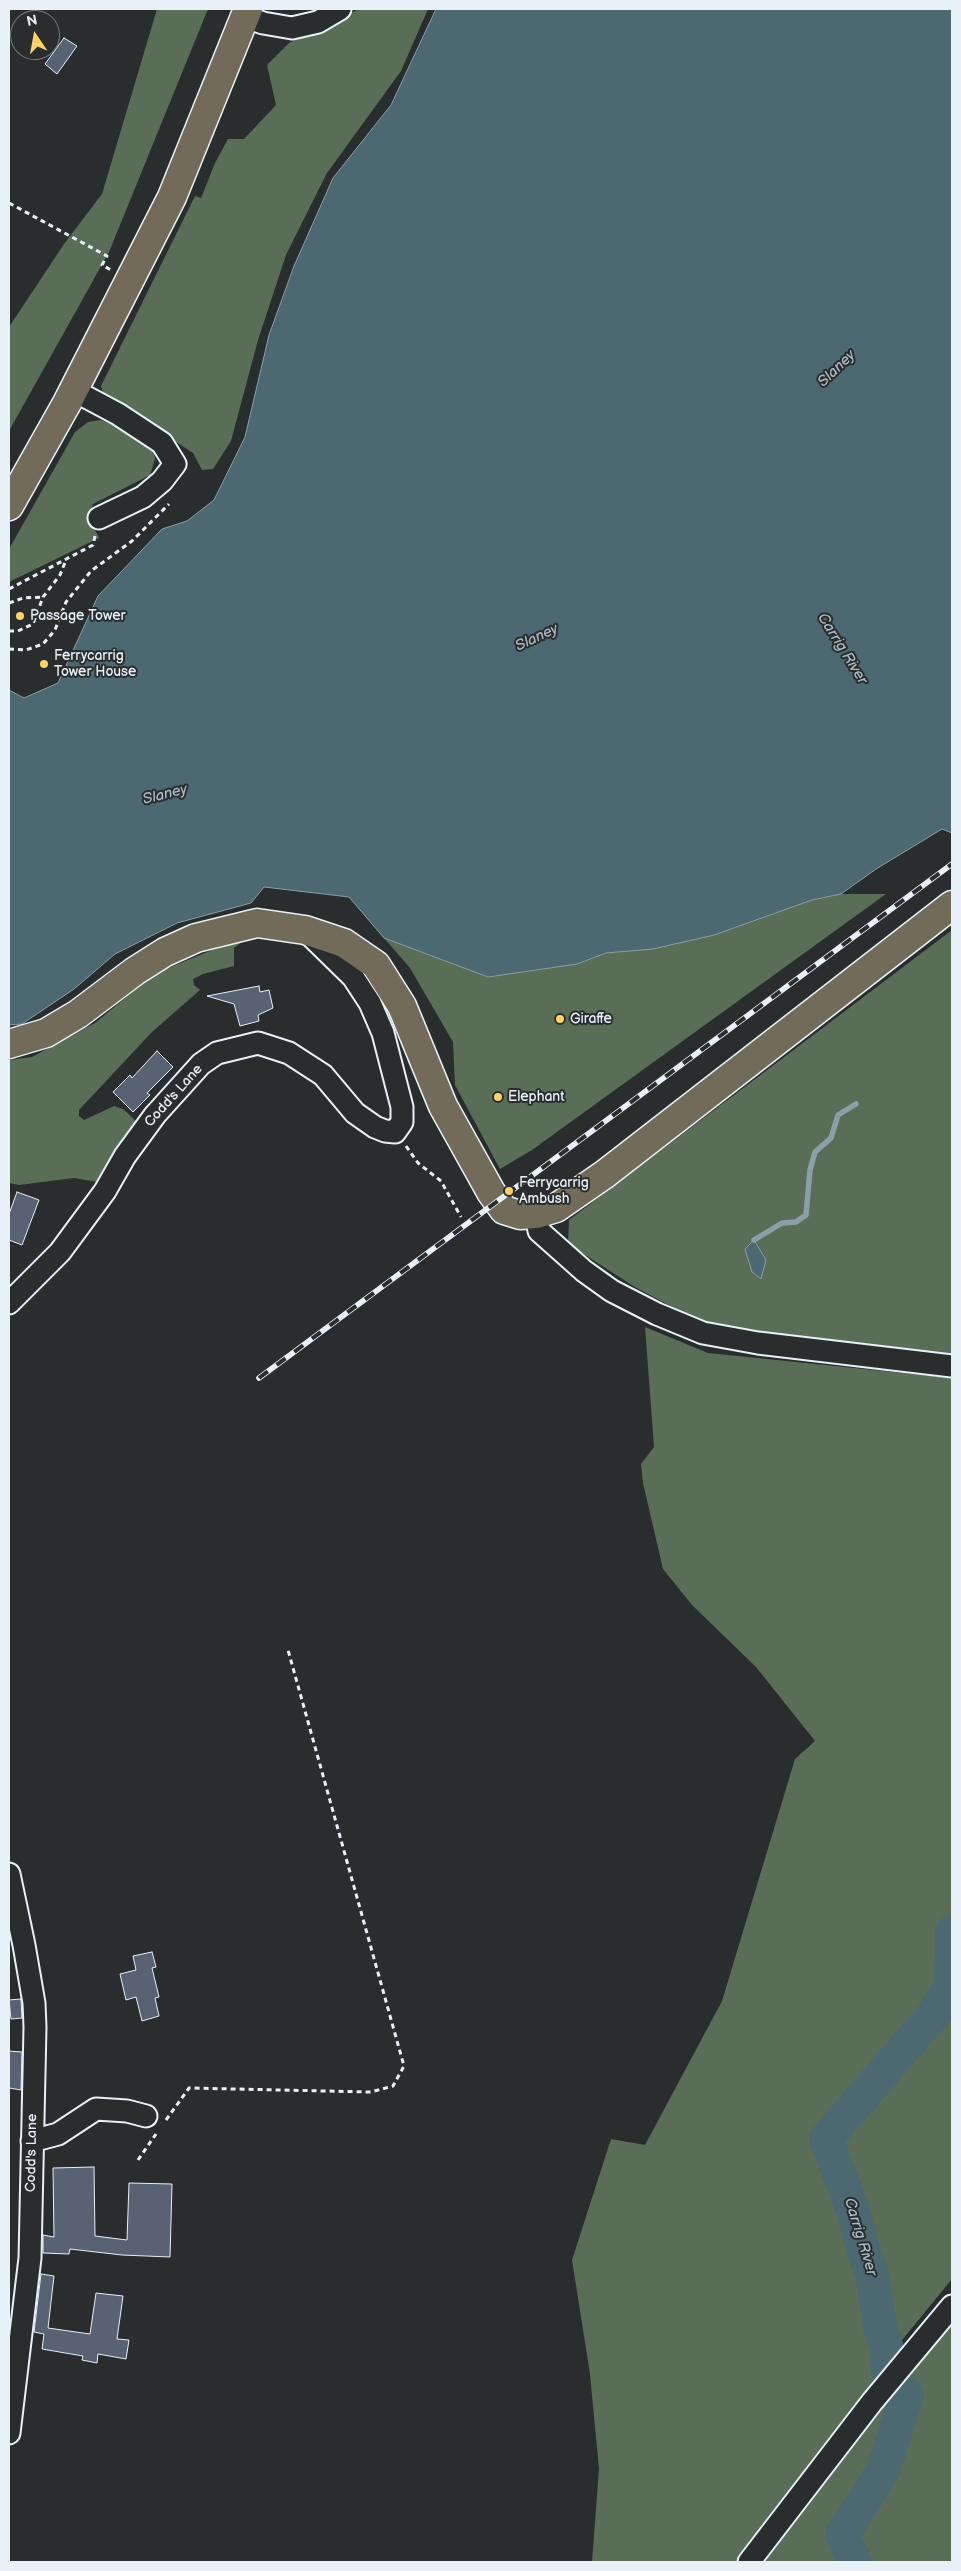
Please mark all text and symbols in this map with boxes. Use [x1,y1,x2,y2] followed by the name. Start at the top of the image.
[10,10,60,60] north arrow
[25,11,39,30] text: N
[814,347,860,391] water label: Slaney
[30,608,126,624] place label: Passage Tower
[14,610,26,622] marker: Passage Tower
[813,610,871,688] water label: Carrig River
[513,620,561,656] water label: Slaney
[54,648,136,680] place label: Ferrycarrig Tower House
[38,658,50,670] marker: Ferrycarrig Tower House
[141,781,189,809] water label: Slaney
[570,1011,612,1027] place label: Giraffe
[554,1013,566,1025] marker: Giraffe
[141,1061,207,1131] street label: Codd's Lane
[508,1089,565,1105] place label: Elephant
[492,1091,504,1103] marker: Elephant
[519,1175,589,1208] place label: Ferrycarrig Ambush
[503,1185,515,1197] marker: Ferrycarrig Ambush
[23,2114,41,2192] street label: Codd's Lane
[840,2196,880,2278] water label: Carrig River

